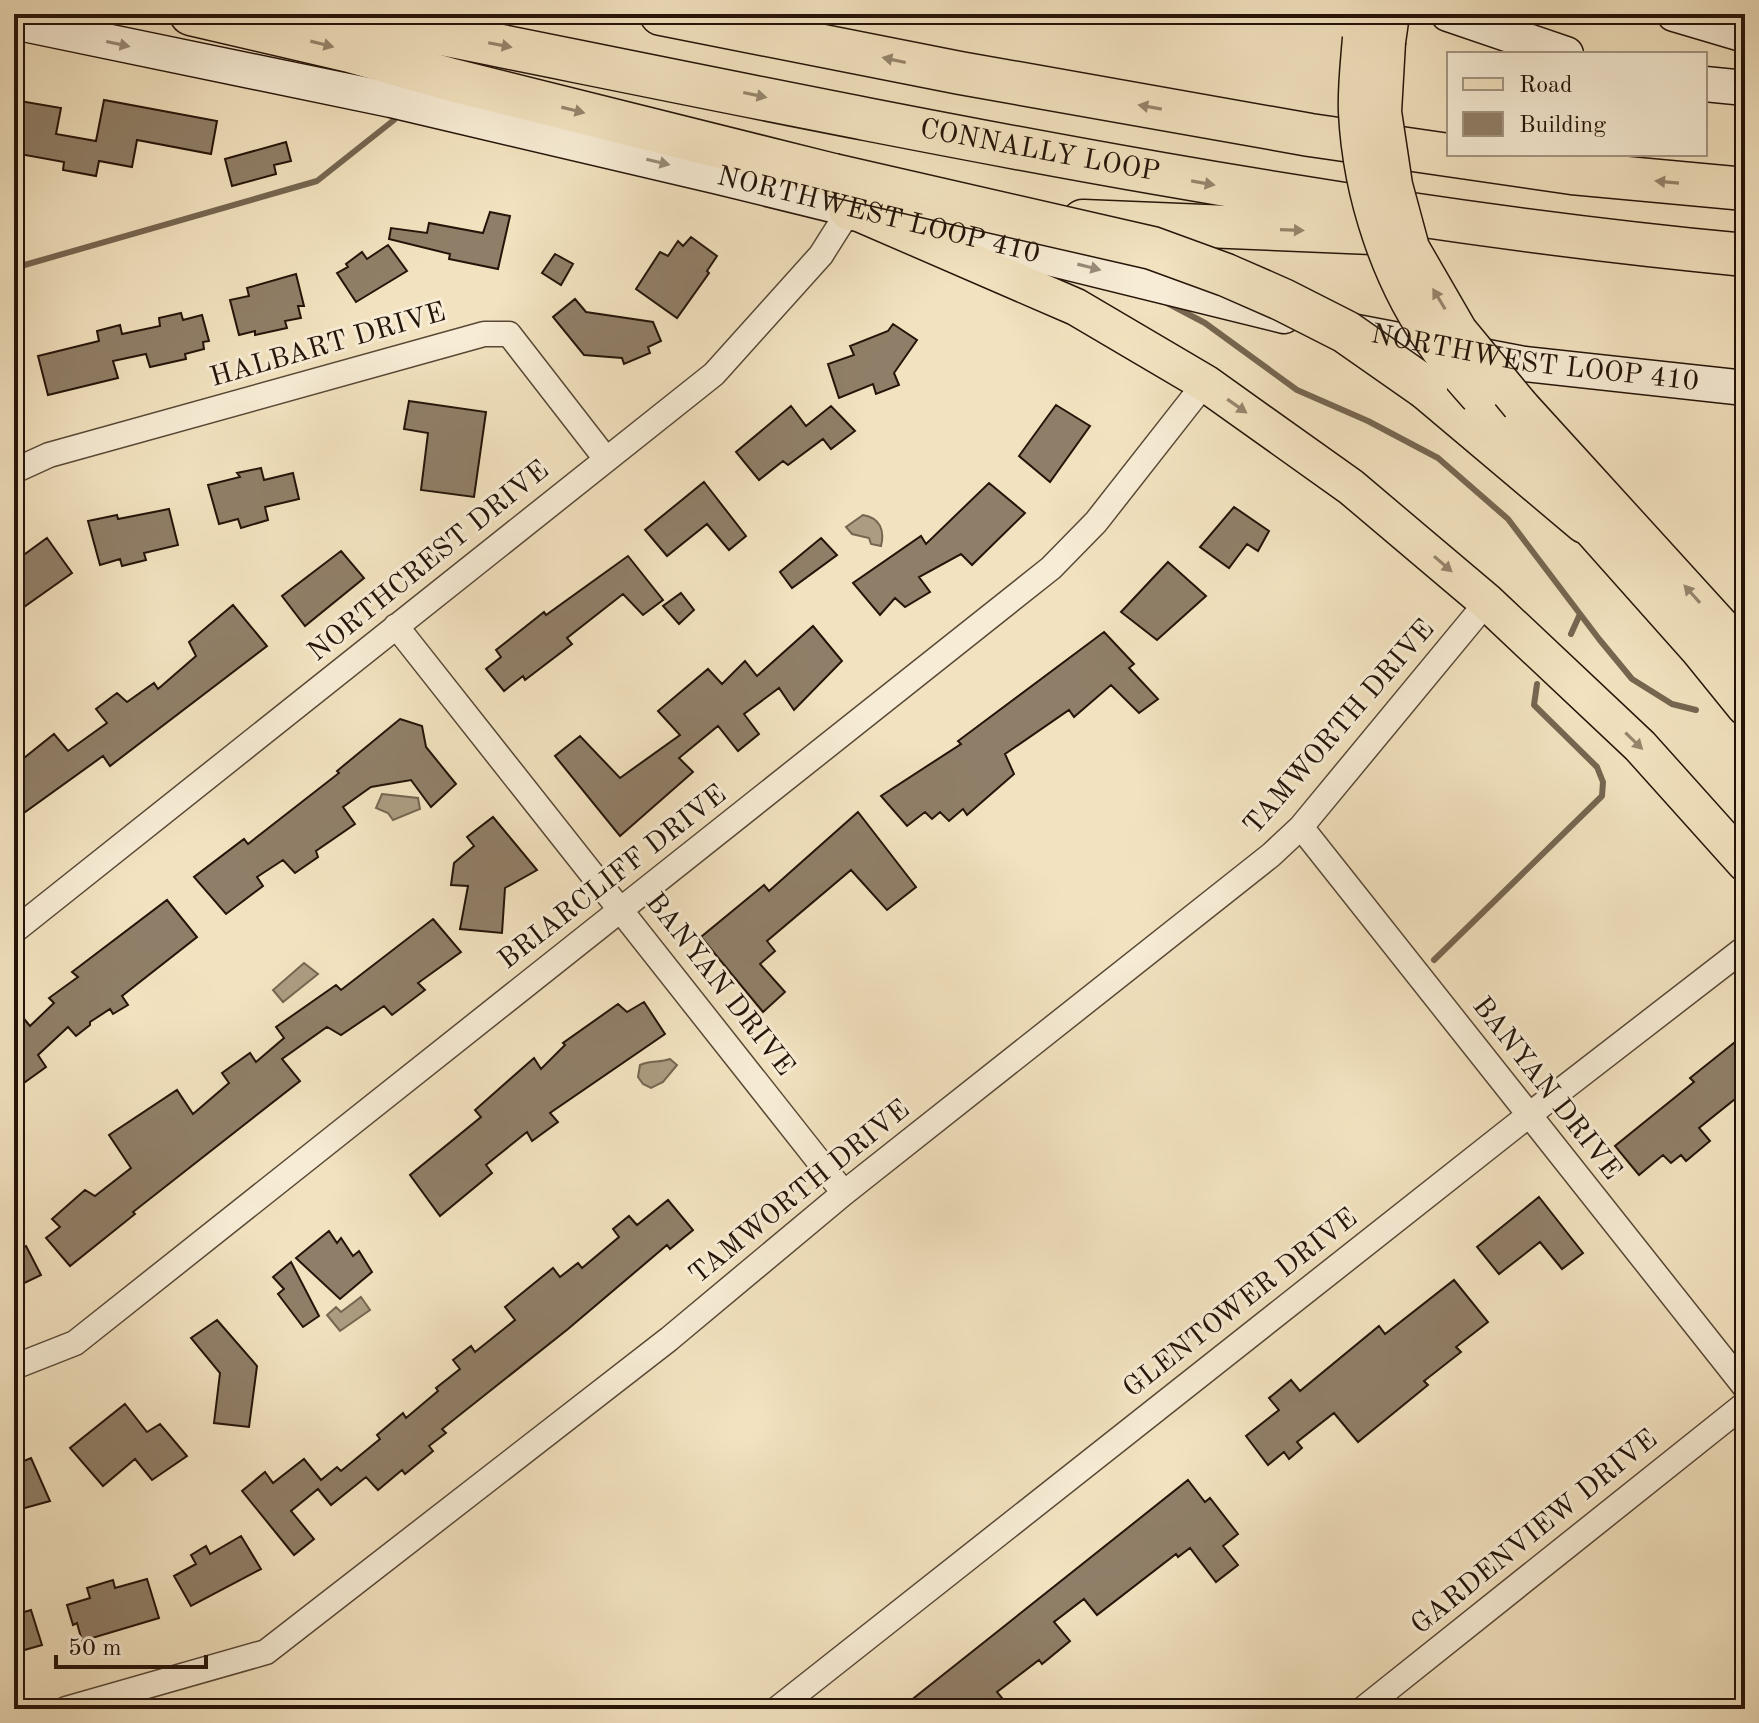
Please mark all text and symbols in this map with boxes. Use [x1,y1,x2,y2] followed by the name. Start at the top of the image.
[106,38,131,50] one-way arrow
[310,38,335,50] one-way arrow
[488,40,513,52] one-way arrow
[1447,52,1707,156] legend
[882,53,907,65] one-way arrow
[1519,74,1572,98] text: Road
[743,89,768,102] one-way arrow
[1137,100,1162,112] one-way arrow
[561,104,586,117] one-way arrow
[1519,114,1606,138] text: Building
[917,116,1162,187] street label: CONNALLY LOOP
[646,157,671,169] one-way arrow
[714,163,1043,269] street label: NORTHWEST LOOP 410
[1654,175,1679,188] one-way arrow
[1191,177,1216,189] one-way arrow
[1280,224,1305,237] one-way arrow
[1077,262,1102,274] one-way arrow
[1433,288,1447,310] one-way arrow
[207,299,449,393] street label: HALBART DRIVE
[1368,321,1700,397] street label: NORTHWEST LOOP 410
[1227,397,1248,413] one-way arrow
[303,457,555,667] street label: NORTHCREST DRIVE
[1433,555,1453,572] one-way arrow
[1684,585,1702,604] one-way arrow
[1240,615,1440,841] street label: TAMWORTH DRIVE
[1624,731,1643,750] one-way arrow
[494,781,732,975] street label: BRIARCLIFF DRIVE
[639,888,799,1082] street label: BANYAN DRIVE
[1466,992,1626,1186] street label: BANYAN DRIVE
[685,1096,915,1290] street label: TAMWORTH DRIVE
[1119,1204,1363,1404] street label: GLENTOWER DRIVE
[1407,1426,1663,1640] street label: GARDENVIEW DRIVE
[56,1619,206,1669] scale bar
[68,1637,122,1661] text: 50 m

